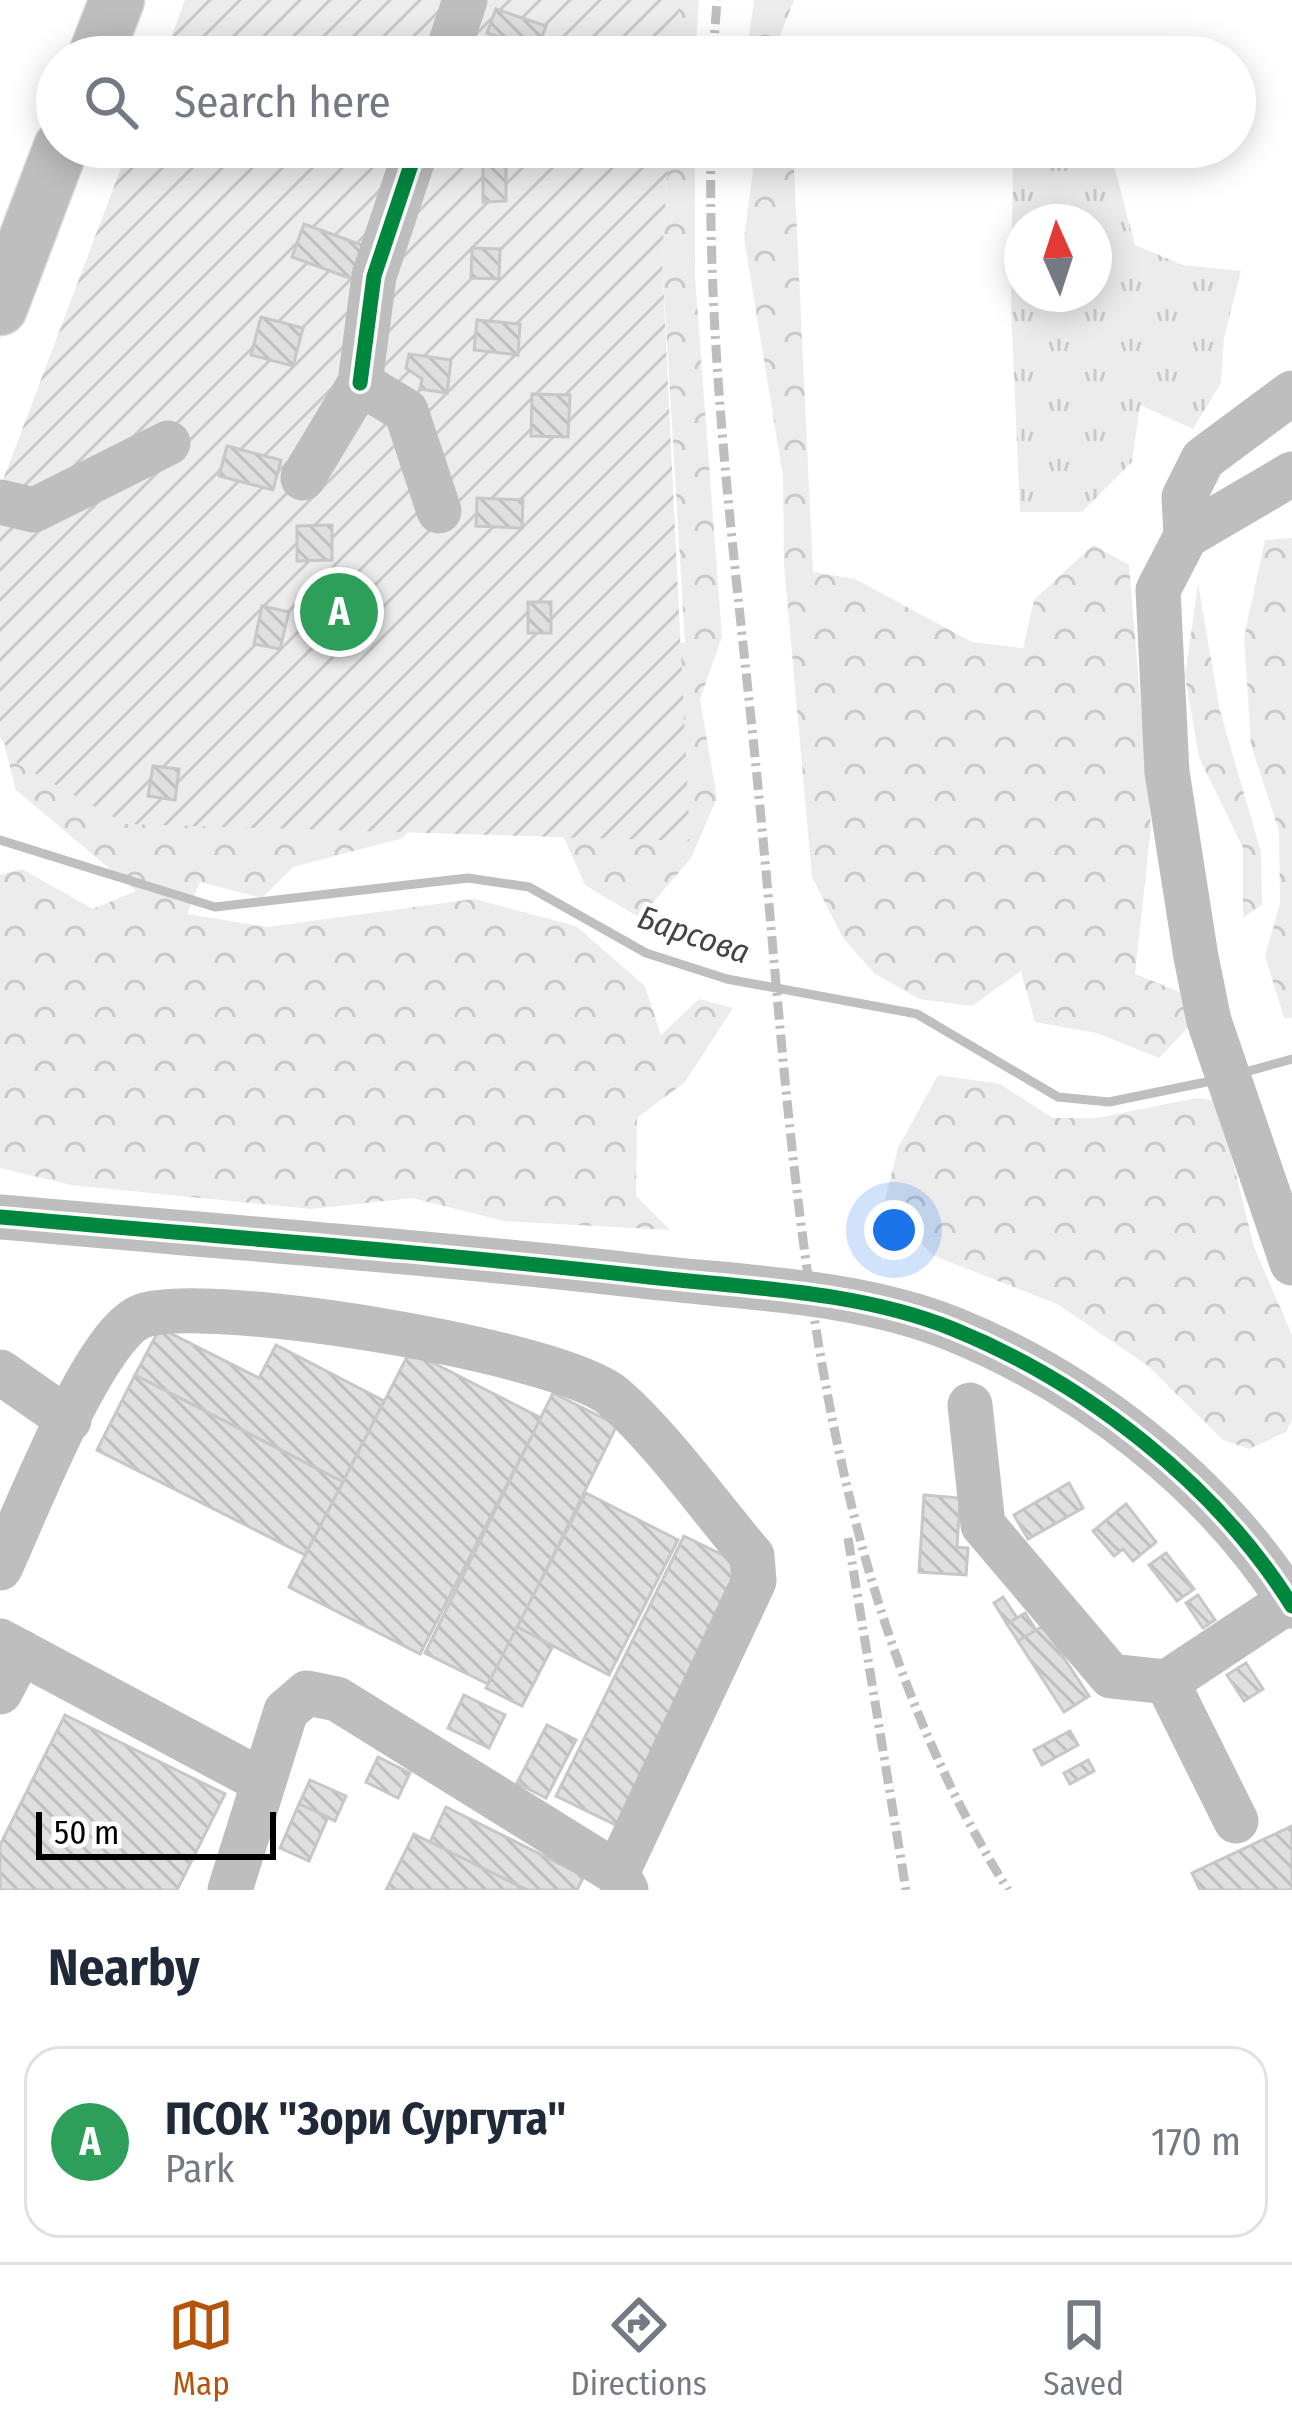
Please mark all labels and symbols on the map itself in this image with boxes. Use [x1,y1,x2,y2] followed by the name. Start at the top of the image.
[1004,204,1112,312] north arrow
[300,567,378,657] pin: A
[633,897,755,973] water label: Барсова
[864,1200,924,1260] your location
[36,1806,276,1859] scale bar

